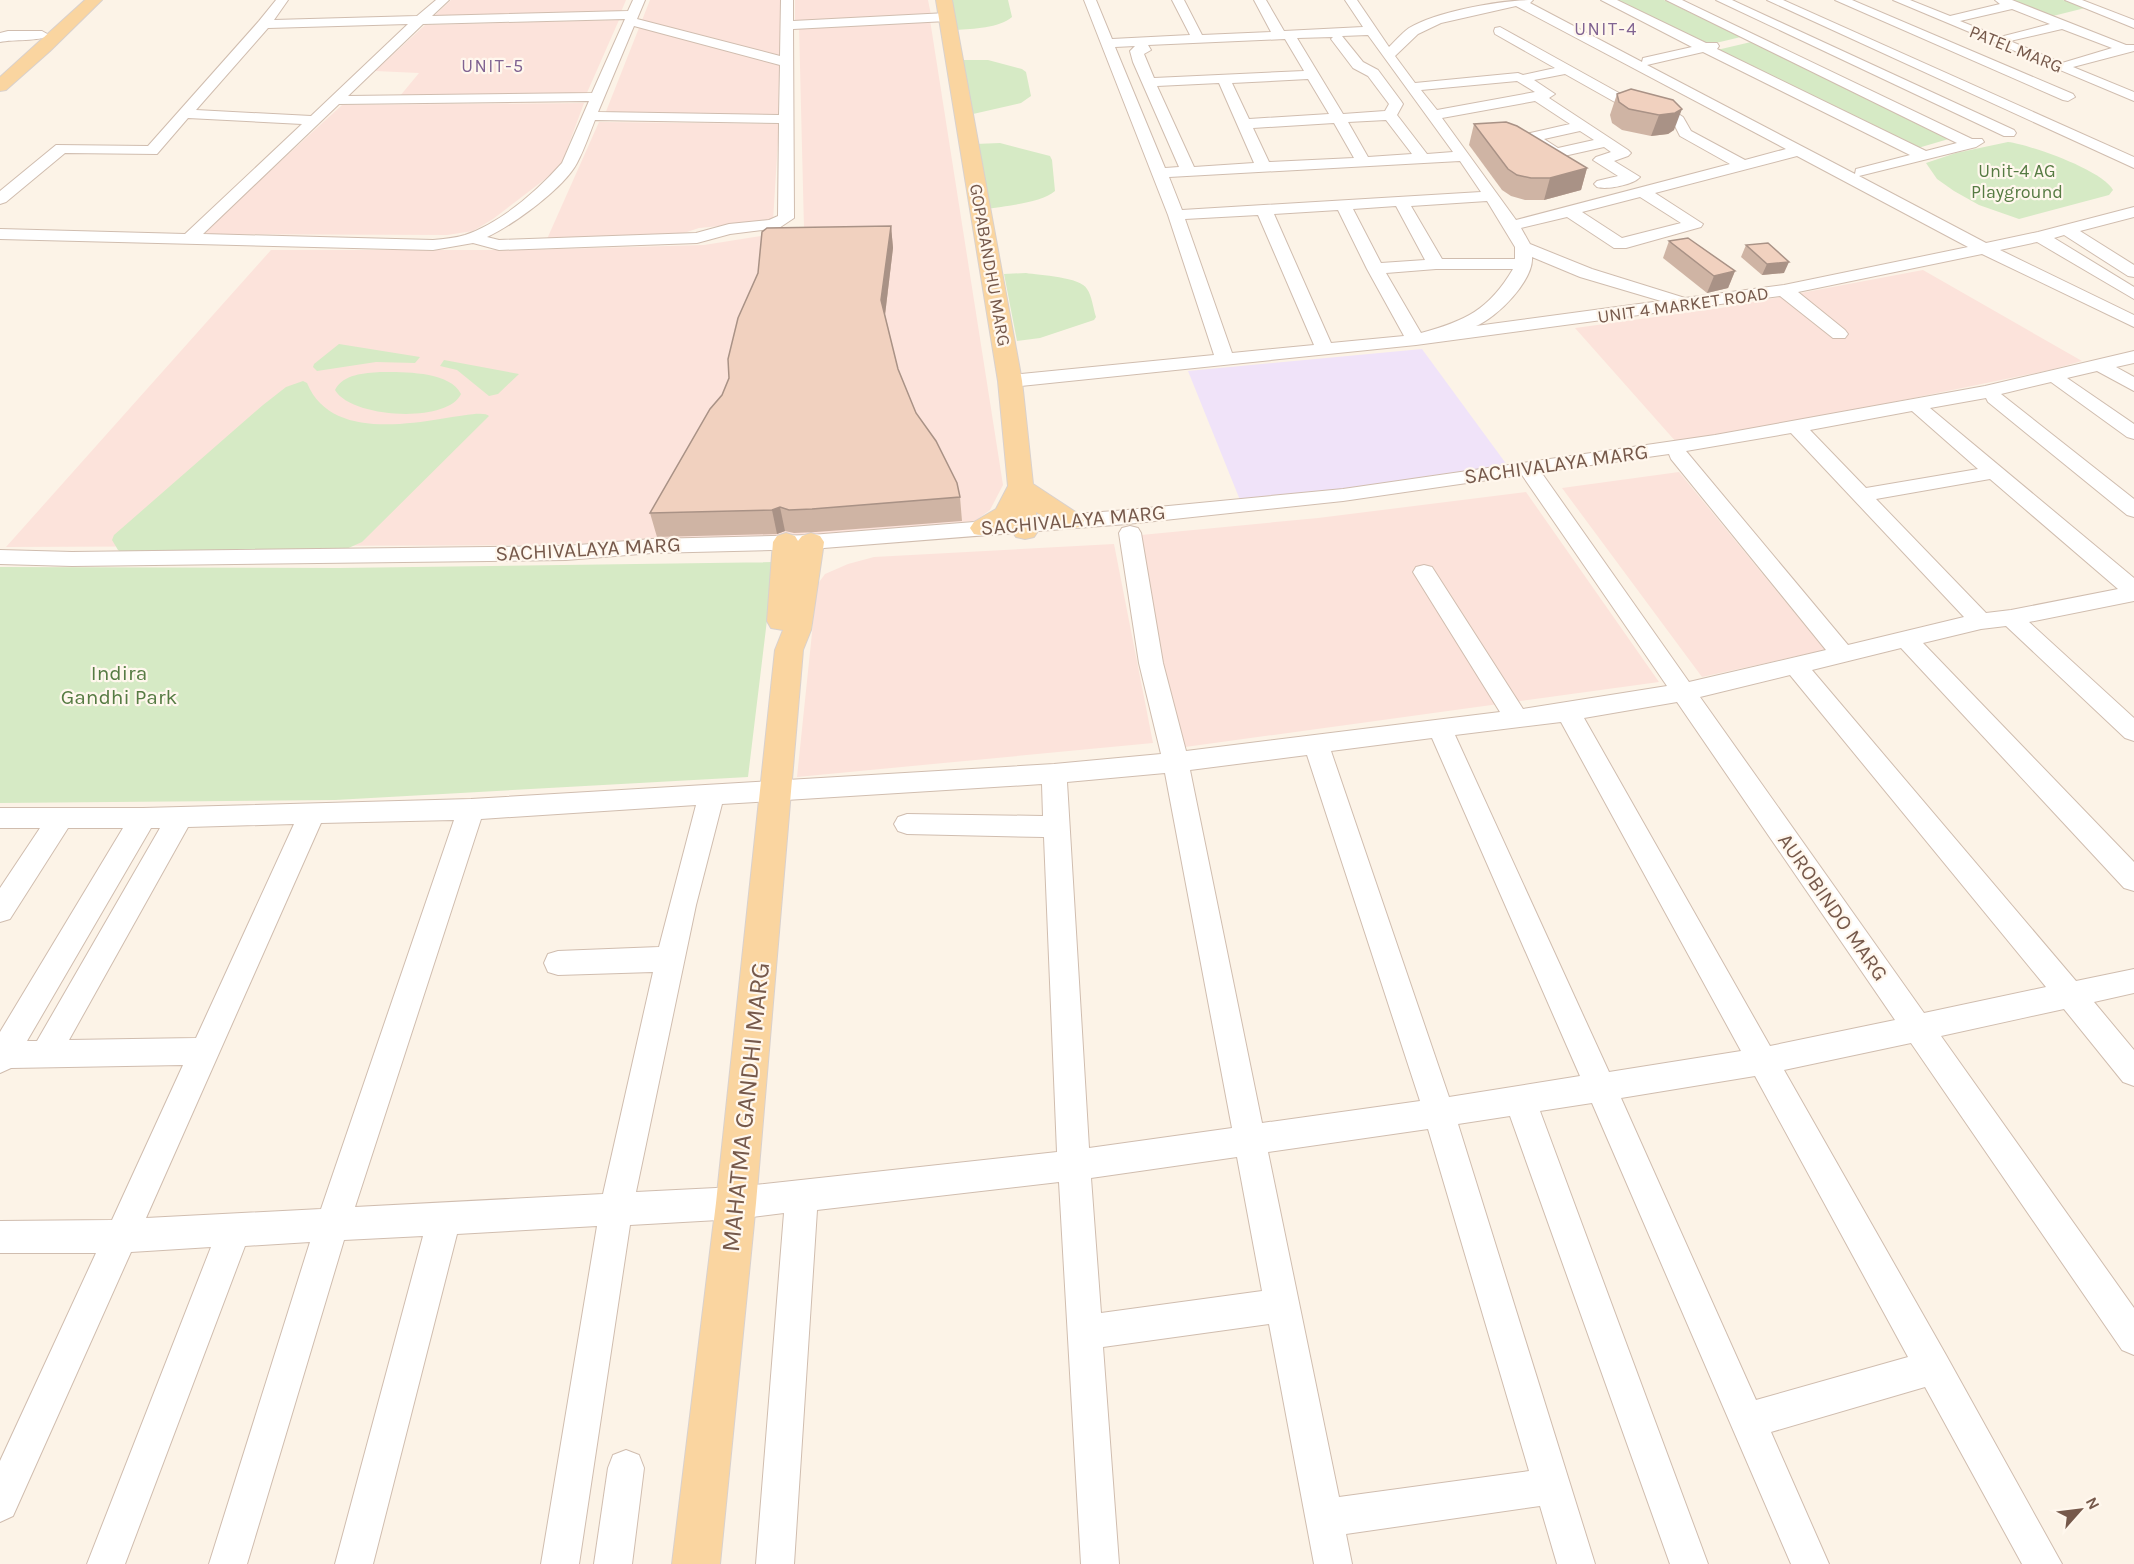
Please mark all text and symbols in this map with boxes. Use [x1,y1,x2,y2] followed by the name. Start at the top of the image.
[1574,18,1638,40] district label: UNIT-4
[1966,20,2066,78] street label: PATEL MARG
[461,55,525,77] district label: UNIT-5
[1971,160,2063,203] park label: Unit-4 AG Playground
[965,182,1015,348] street label: GOPABANDHU MARG
[1596,282,1770,328] street label: UNIT 4 MARKET ROAD
[1463,439,1649,489] street label: SACHIVALAYA MARG
[980,500,1166,540] street label: SACHIVALAYA MARG
[495,532,681,566] street label: SACHIVALAYA MARG
[61,661,178,709] park label: Indira Gandhi Park
[1773,829,1893,985] street label: AUROBINDO MARG
[715,961,776,1254] street label: MAHATMA GANDHI MARG
[2050,1480,2110,1540] north arrow
[2082,1494,2104,1513] text: N

